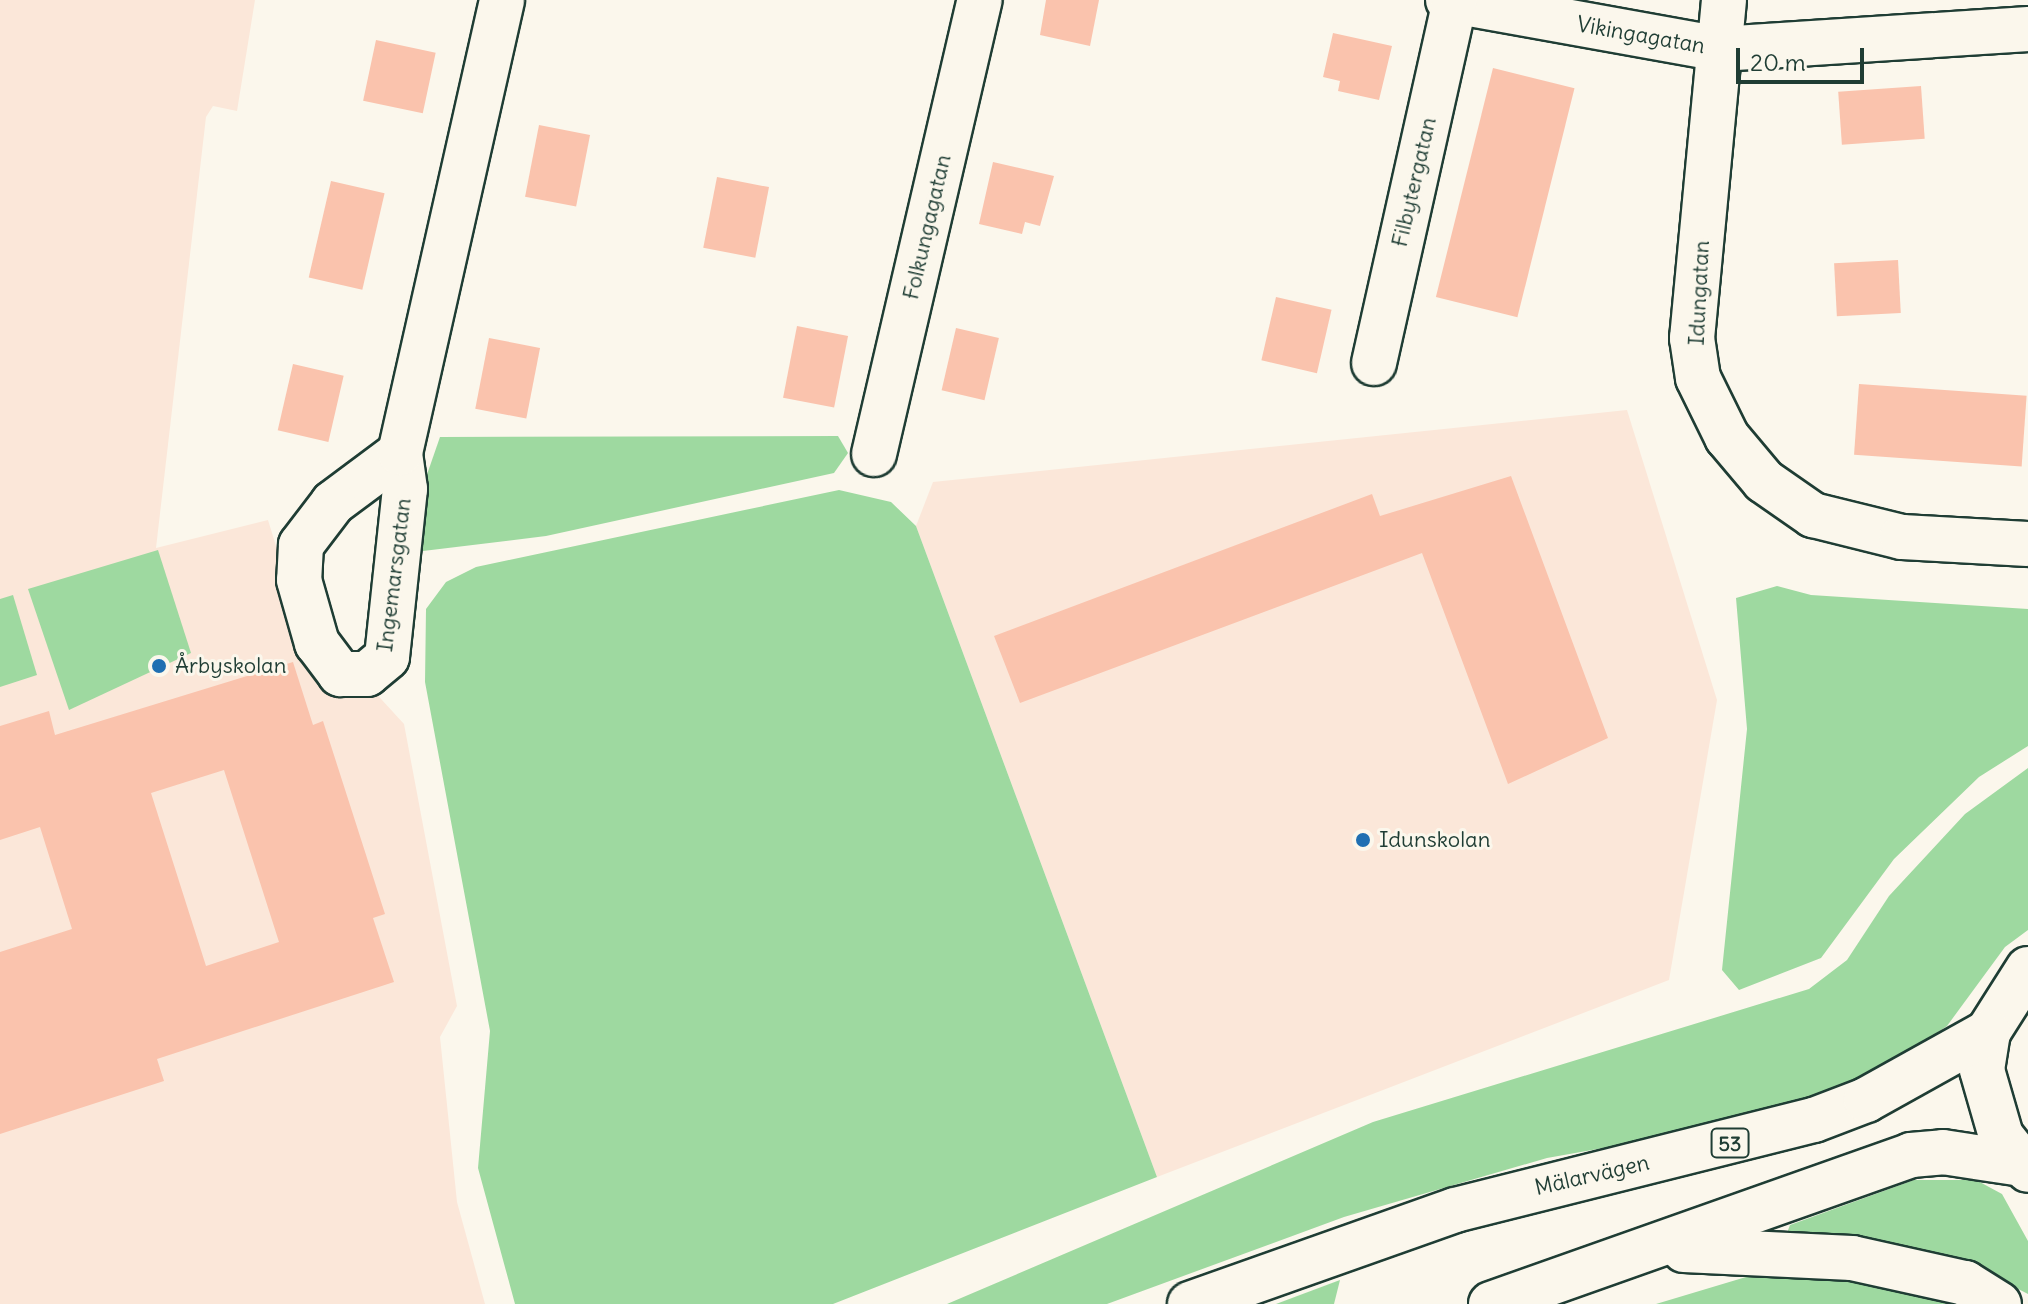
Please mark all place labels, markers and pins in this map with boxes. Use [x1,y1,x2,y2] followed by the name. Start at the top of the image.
[175,653,286,679] place label: Årbyskolan
[150,657,168,675] marker: Årbyskolan
[1379,827,1490,853] place label: Idunskolan
[1354,831,1372,849] marker: Idunskolan

